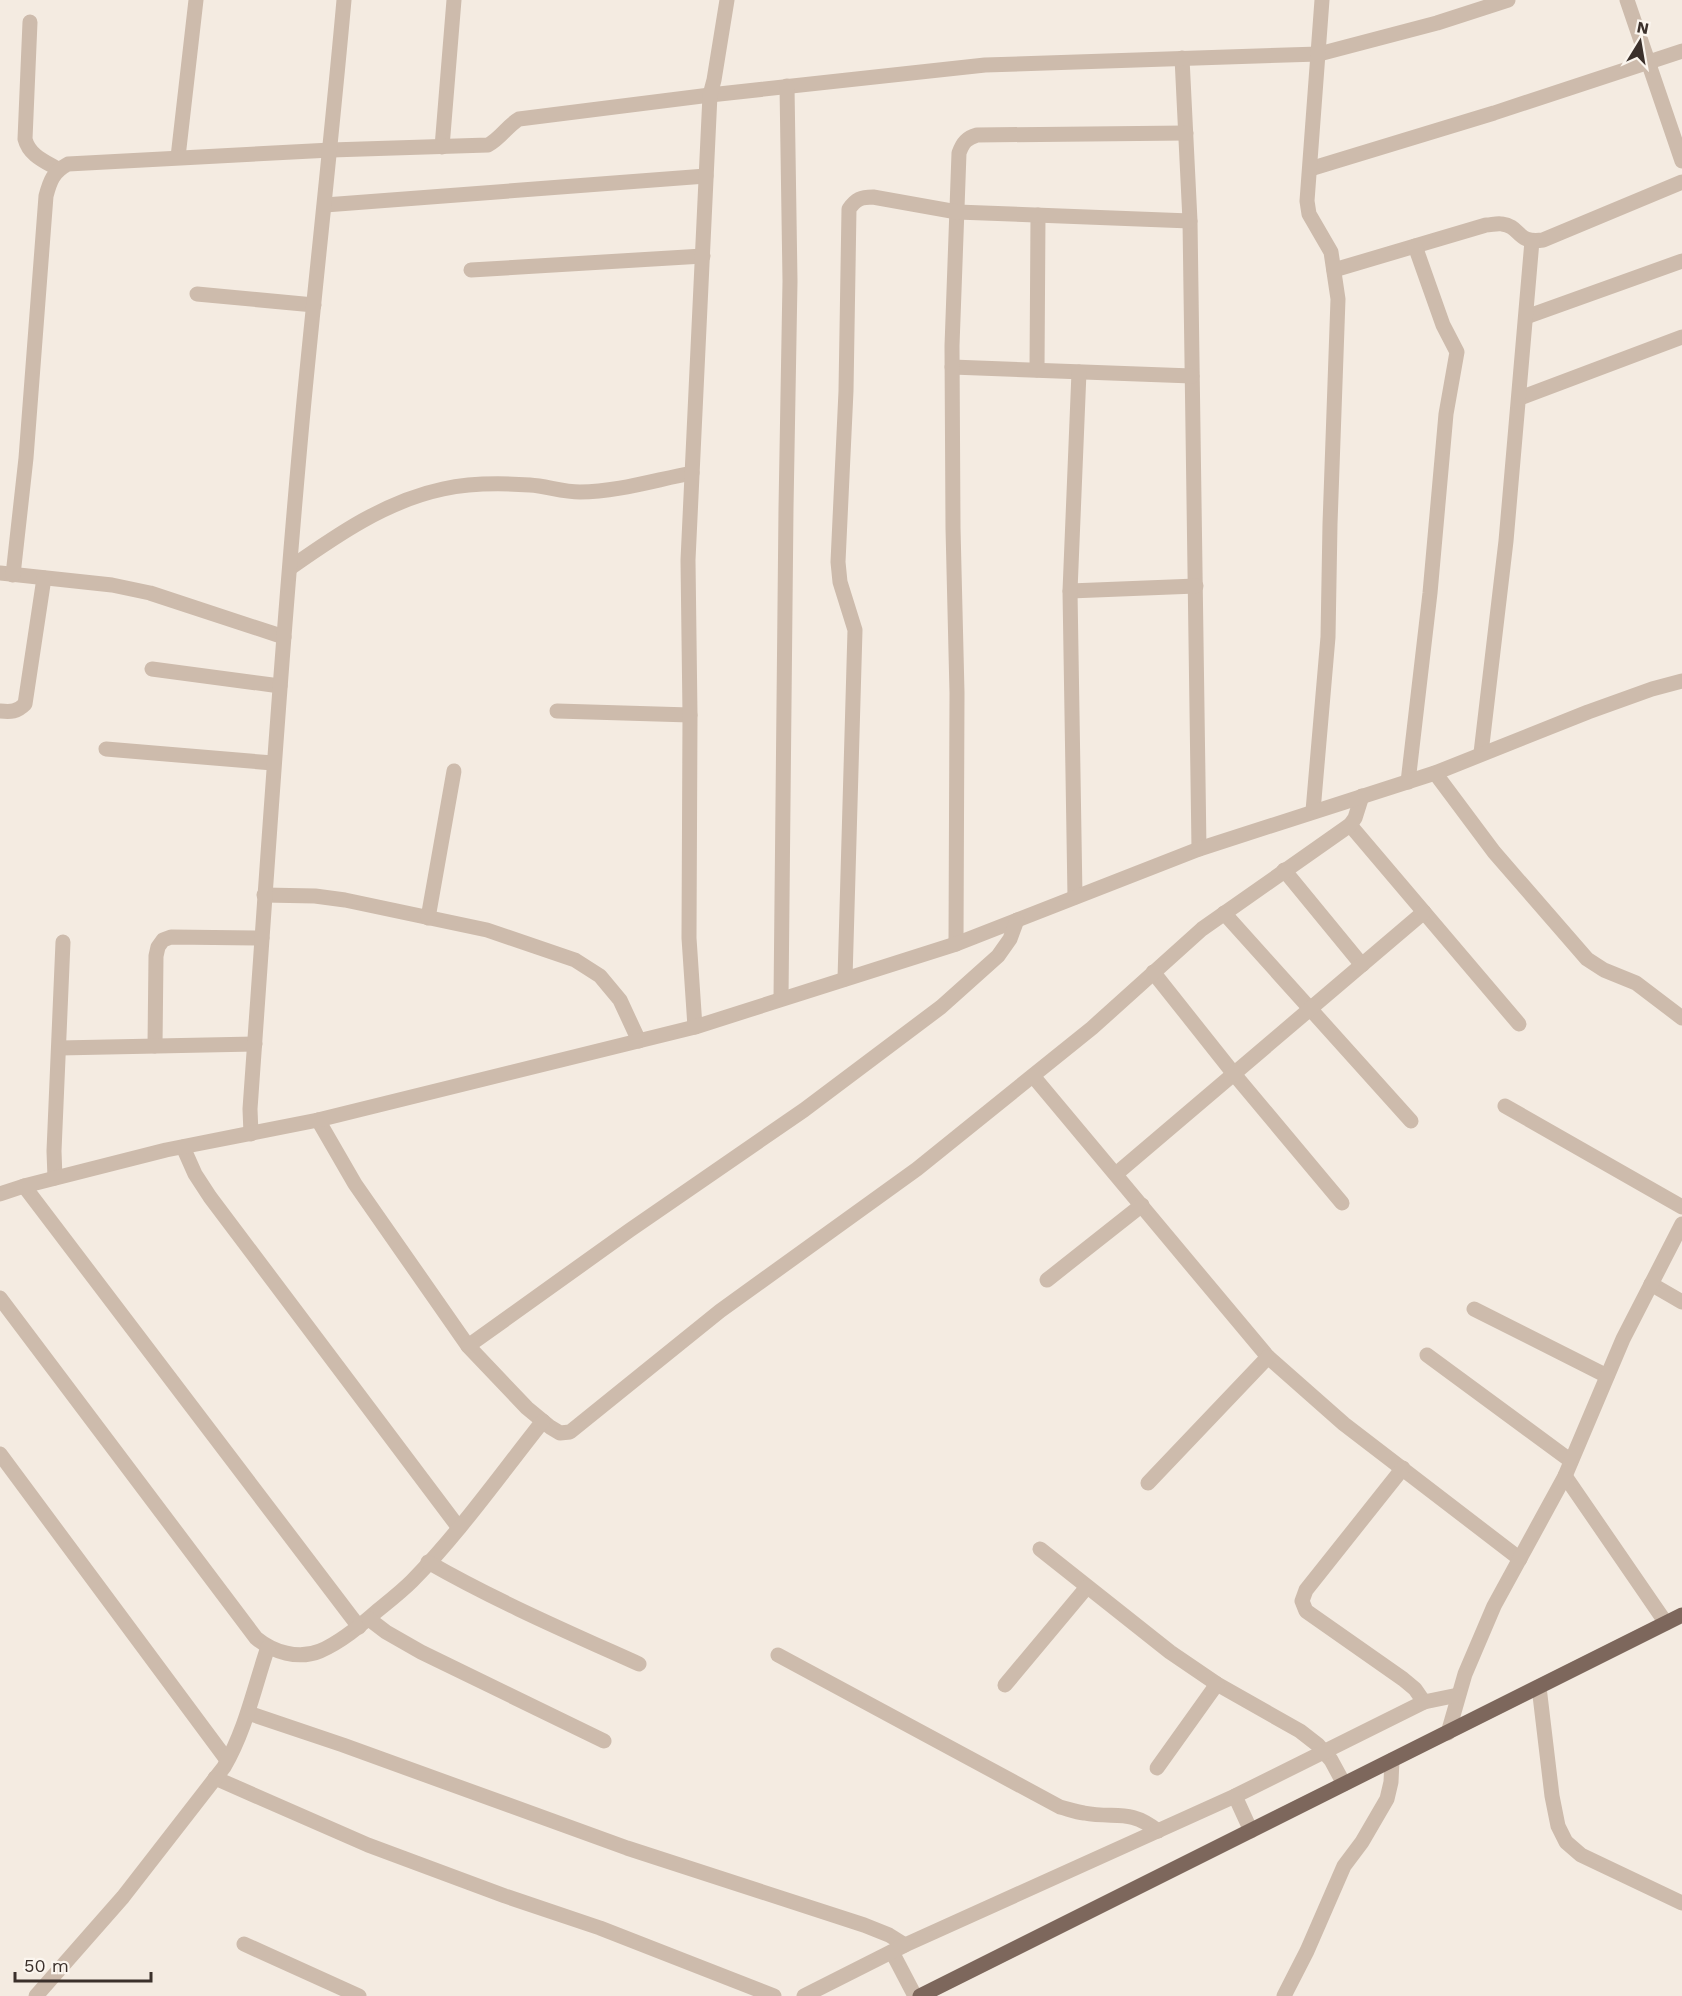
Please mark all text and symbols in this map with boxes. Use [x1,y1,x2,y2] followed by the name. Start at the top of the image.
[1610,12,1670,72] north arrow
[1635,17,1650,38] text: N
[15,1945,152,1983] scale bar
[24,1955,69,1976] text: 50 m

